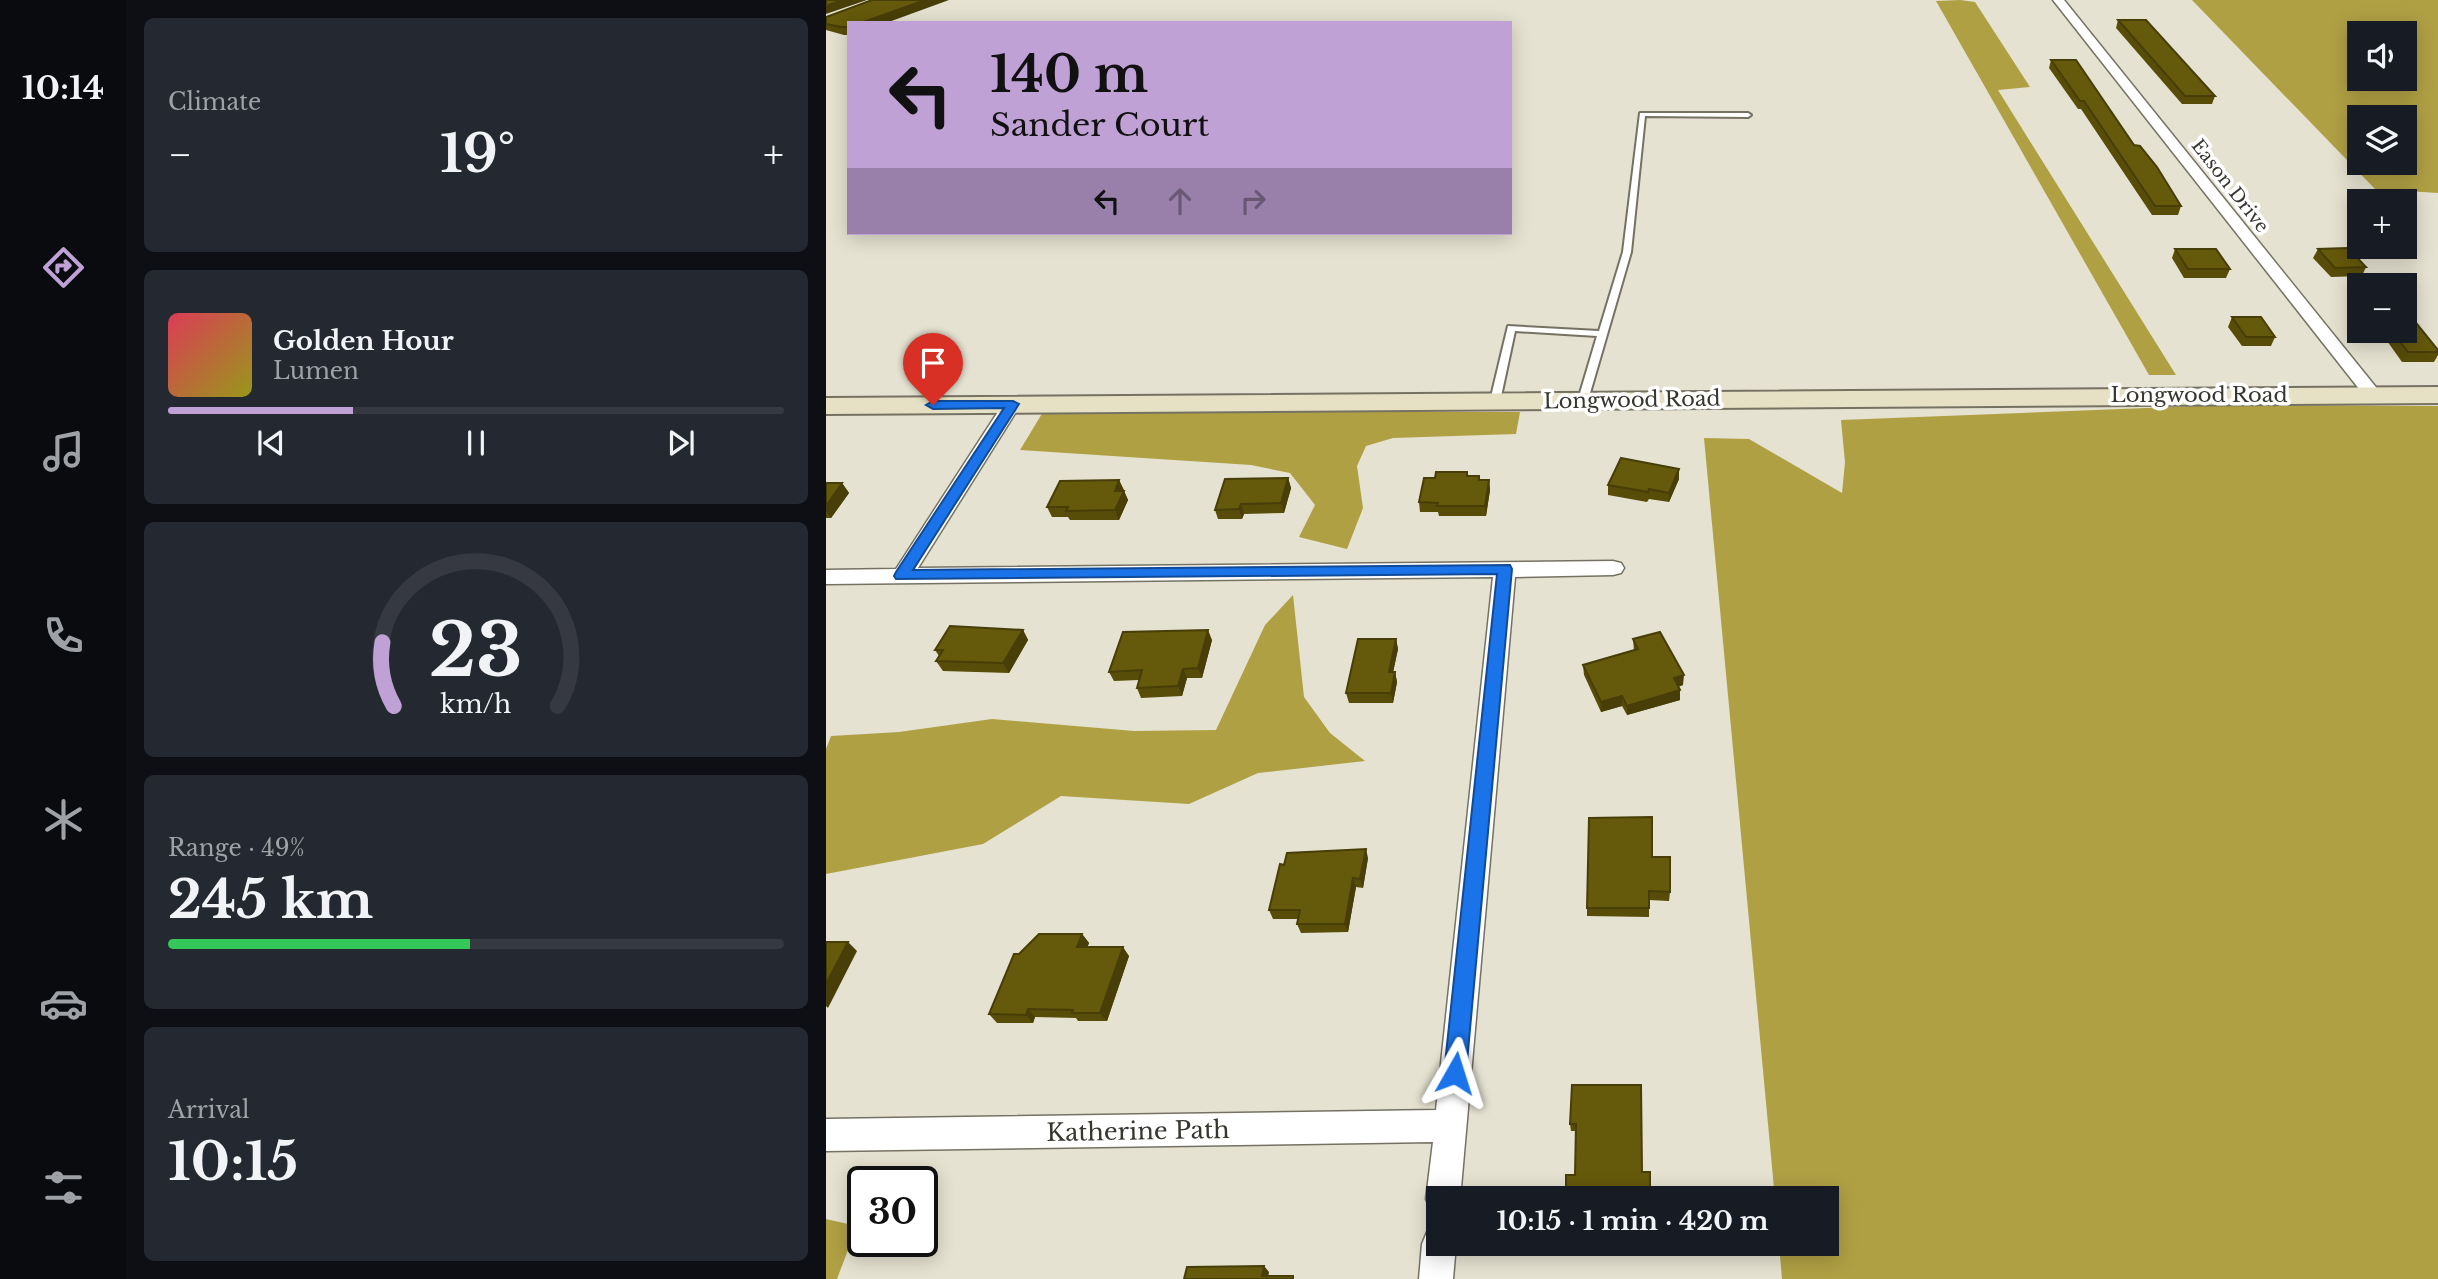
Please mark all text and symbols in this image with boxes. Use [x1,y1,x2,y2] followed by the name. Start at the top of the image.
[2347,21,2417,343] map controls
[2347,21,2417,91] button: sound
[990,44,1148,105] text: 140 m
[875,49,966,140] icon: left
[22,68,104,108] text: 10:14
[168,88,261,116] text: Climate
[990,105,1209,145] text: Sander Court
[2347,105,2417,175] button: layers
[440,122,515,186] text: 19°
[168,131,192,178] text: −
[763,131,784,178] text: +
[2187,135,2273,237] street label: Eason Drive
[1088,182,1126,220] icon: left
[1161,182,1199,220] icon: ahead
[1234,182,1272,220] icon: right
[2347,189,2417,259] button: +
[39,243,88,292] icon: directions
[2347,273,2417,343] button: −
[273,325,454,357] text: Golden Hour
[903,333,963,405] pin
[914,344,952,382] icon: arrive
[273,357,359,385] text: Lumen
[2110,382,2288,408] street label: Longwood Road
[1543,385,1721,415] street label: Longwood Road
[252,424,290,462] icon: previous
[457,424,495,462] icon: pause
[662,424,700,462] icon: next
[39,427,88,476] icon: music
[429,605,523,696] text: 23
[39,611,88,660] icon: phone
[441,688,511,719] text: km/h
[39,795,88,844] icon: climate
[168,834,305,862] text: Range · 49%
[168,868,373,932] text: 245 km
[39,979,88,1028] icon: car
[1418,1036,1492,1110] position arrow
[168,1096,249,1124] text: Arrival
[1046,1115,1230,1147] street label: Katherine Path
[168,1130,298,1194] text: 10:15
[39,1163,88,1212] icon: filters
[847,1166,938,1257] speed limit sign: 30
[1496,1205,1769,1237] text: 10:15 · 1 min · 420 m

